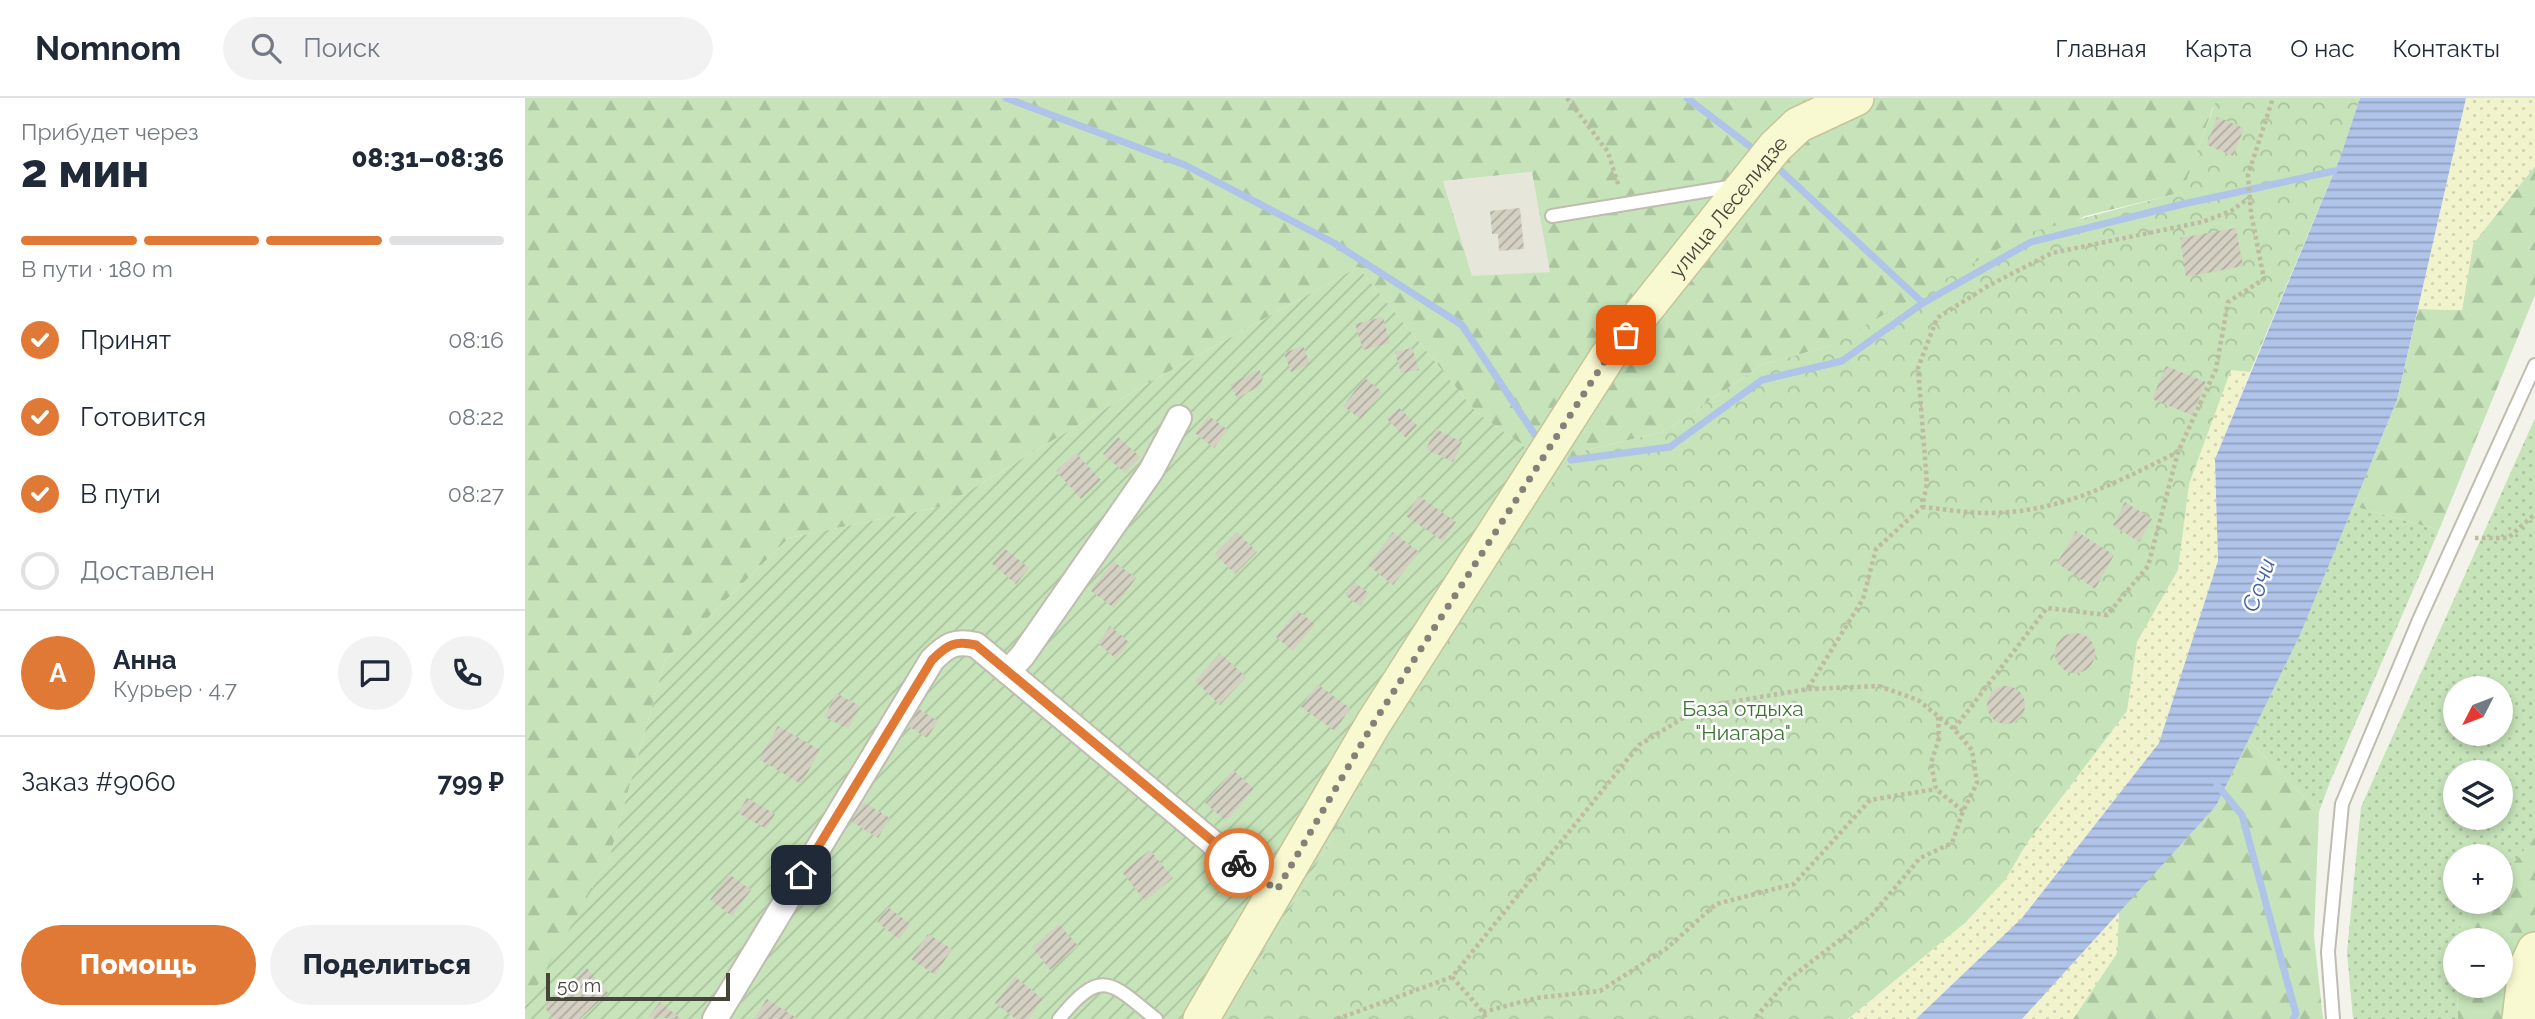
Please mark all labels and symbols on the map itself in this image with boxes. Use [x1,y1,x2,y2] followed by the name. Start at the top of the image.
[1663,130,1792,282] street label: улица Леселидзе
[1596,305,1656,365] pin
[2236,554,2280,616] water label: Сочи
[2443,676,2513,746] north arrow
[1682,696,1804,745] park label: База отдыха "Ниагара"
[1204,828,1274,898] courier
[771,845,831,905] pin
[546,970,730,1002] scale bar

